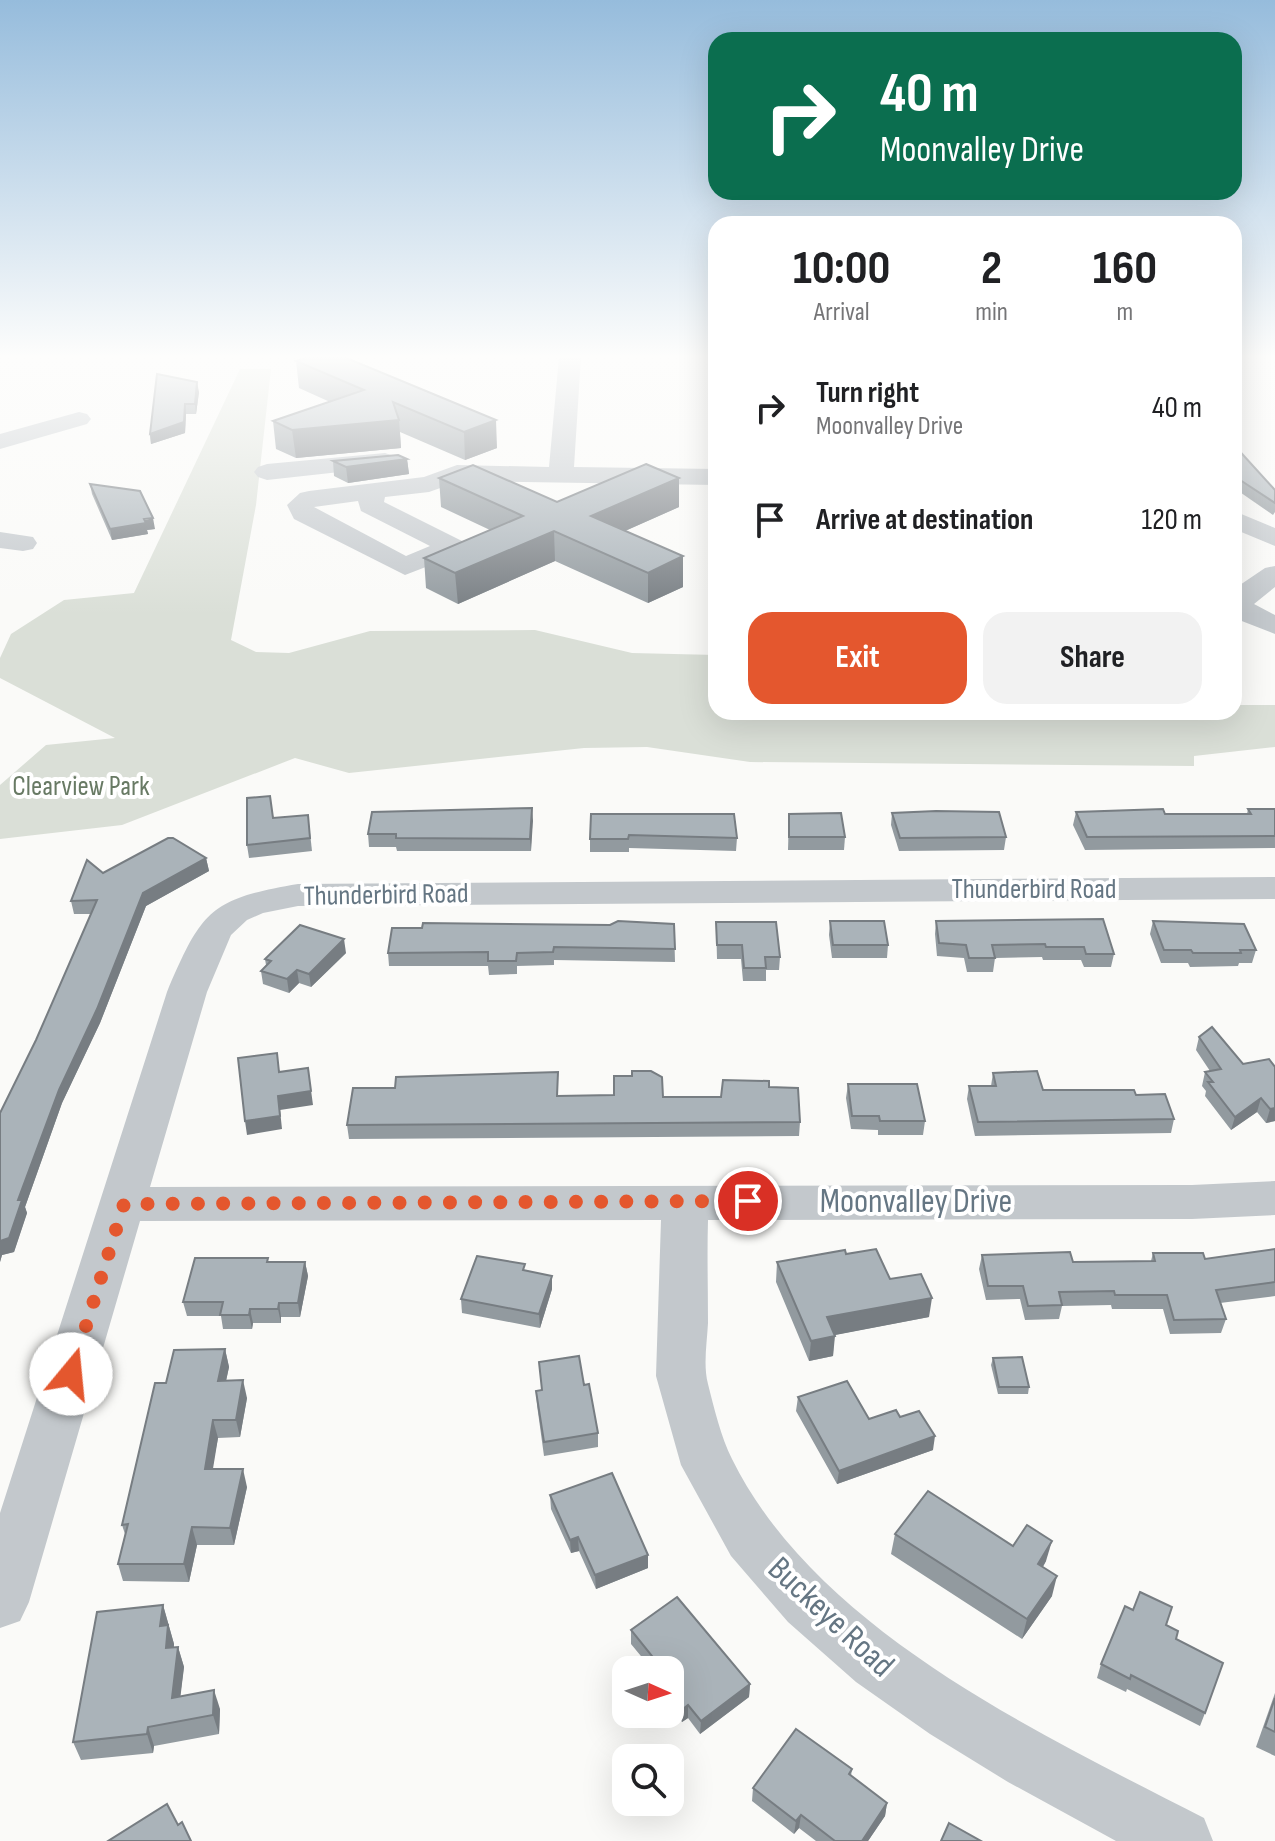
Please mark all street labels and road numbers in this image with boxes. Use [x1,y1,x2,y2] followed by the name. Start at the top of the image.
[952,873,1116,906] street label: Thunderbird Road
[303,877,469,913] street label: Thunderbird Road
[820,1181,1012,1222] street label: Moonvalley Drive
[759,1548,903,1686] street label: Buckeye Road

